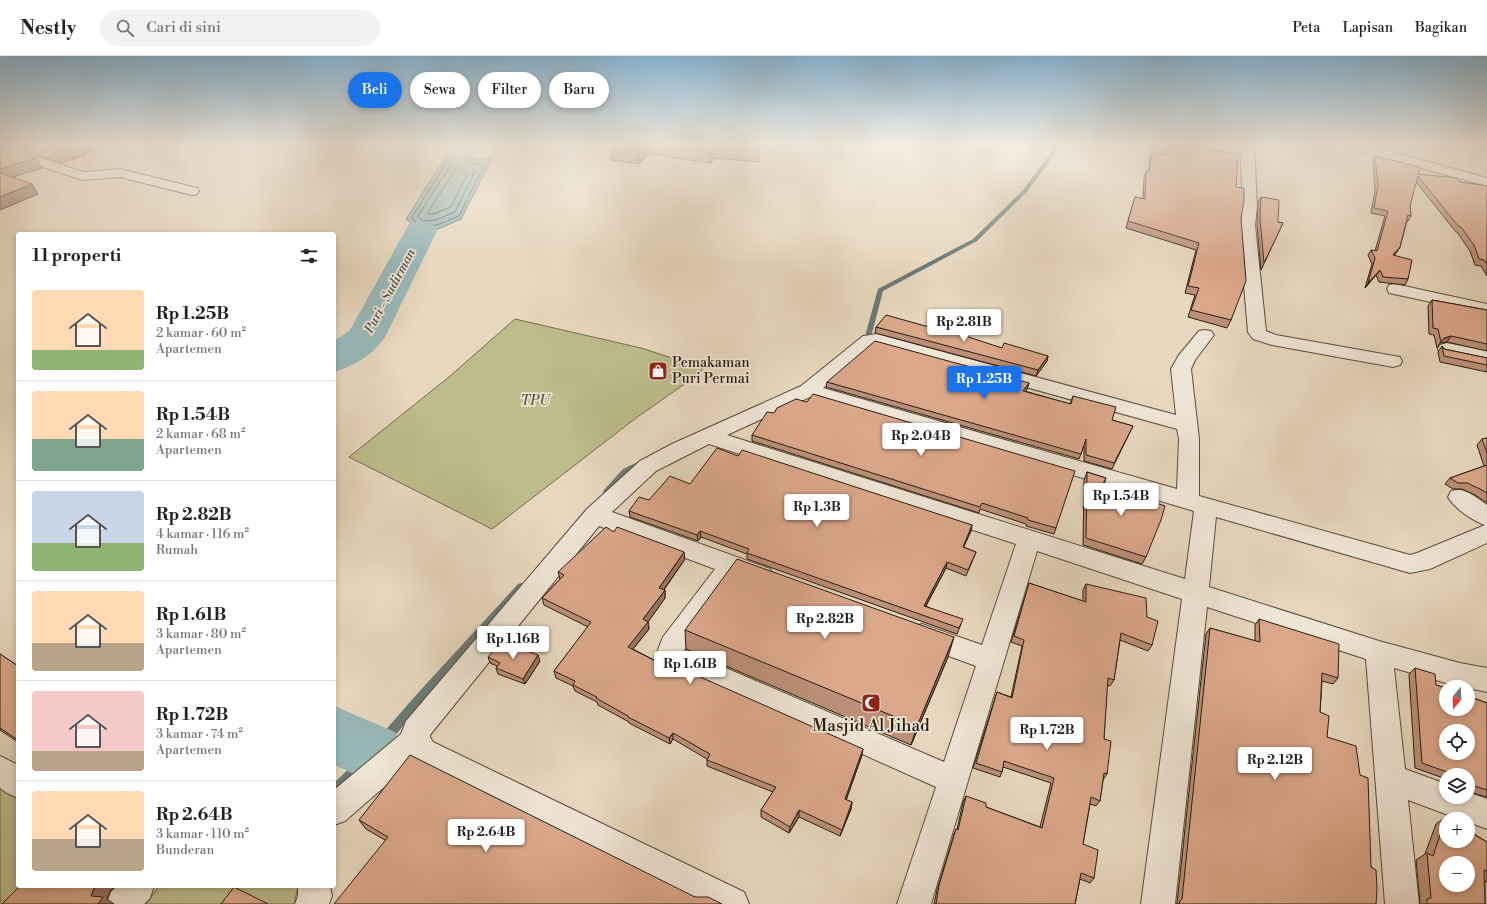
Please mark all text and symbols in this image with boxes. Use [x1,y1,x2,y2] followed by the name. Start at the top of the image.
[100,10,380,46] search box
[20,16,76,40] text: Nestly
[114,17,136,39] icon: search
[146,18,221,37] text: Cari di sini
[1292,19,1320,37] text: Peta
[1342,19,1393,37] text: Lapisan
[1415,19,1467,37] text: Bagikan
[348,72,402,108] chip: Beli
[410,72,470,108] chip: Sewa
[478,72,541,108] chip: Filter
[549,72,609,108] chip: Baru
[32,245,121,267] text: 11 properti
[298,245,320,267] icon: filters
[361,246,419,337] water label: Puri - Sudirman
[156,303,229,325] text: Rp 1.25B
[64,306,112,354] icon: home
[923,309,1005,343] pin: Rp 2.81B
[936,314,992,330] text: Rp 2.81B
[156,325,246,341] text: 2 kamar · 60 m²
[156,341,222,357] text: Apartemen
[672,354,750,388] place label: Pemakaman Puri Permai
[647,360,669,382] shop icon: Pemakaman Puri Permai
[943,366,1025,400] pin: Rp 1.25B
[956,371,1012,387] text: Rp 1.25B
[521,392,551,410] park label: TPU
[156,404,230,426] text: Rp 1.54B
[64,407,112,455] icon: home
[880,423,962,457] pin: Rp 2.04B
[156,426,245,442] text: 2 kamar · 68 m²
[891,428,951,444] text: Rp 2.04B
[156,442,222,458] text: Apartemen
[1080,483,1162,517] pin: Rp 1.54B
[1093,488,1149,504] text: Rp 1.54B
[780,494,854,528] pin: Rp 1.3B
[793,499,841,515] text: Rp 1.3B
[156,504,232,526] text: Rp 2.82B
[64,507,112,555] icon: home
[156,526,249,542] text: 4 kamar · 116 m²
[156,542,198,558] text: Rumah
[156,604,226,626] text: Rp 1.61B
[784,606,866,640] pin: Rp 2.82B
[64,607,112,655] icon: home
[796,611,854,627] text: Rp 2.82B
[156,626,246,642] text: 3 kamar · 80 m²
[472,626,554,660] pin: Rp 1.16B
[486,631,540,647] text: Rp 1.16B
[156,642,222,658] text: Apartemen
[649,651,731,685] pin: Rp 1.61B
[663,656,717,672] text: Rp 1.61B
[1439,680,1475,716] north arrow
[1439,680,1475,892] map controls
[860,692,882,714] mosque icon: Masjid Al Jihad
[156,704,228,726] text: Rp 1.72B
[64,707,112,755] icon: home
[812,715,930,737] place label: Masjid Al Jihad
[1006,717,1088,751] pin: Rp 1.72B
[1019,722,1075,738] text: Rp 1.72B
[1439,724,1475,760] button: locate
[156,726,243,742] text: 3 kamar · 74 m²
[156,742,222,758] text: Apartemen
[1234,747,1316,781] pin: Rp 2.12B
[1247,752,1303,768] text: Rp 2.12B
[1439,768,1475,804] button: layers
[156,804,233,826] text: Rp 2.64B
[64,807,112,855] icon: home
[1439,812,1475,848] button: +
[445,819,527,853] pin: Rp 2.64B
[457,824,515,840] text: Rp 2.64B
[156,826,249,842] text: 3 kamar · 110 m²
[156,842,214,858] text: Bunderan
[1439,856,1475,892] button: −

